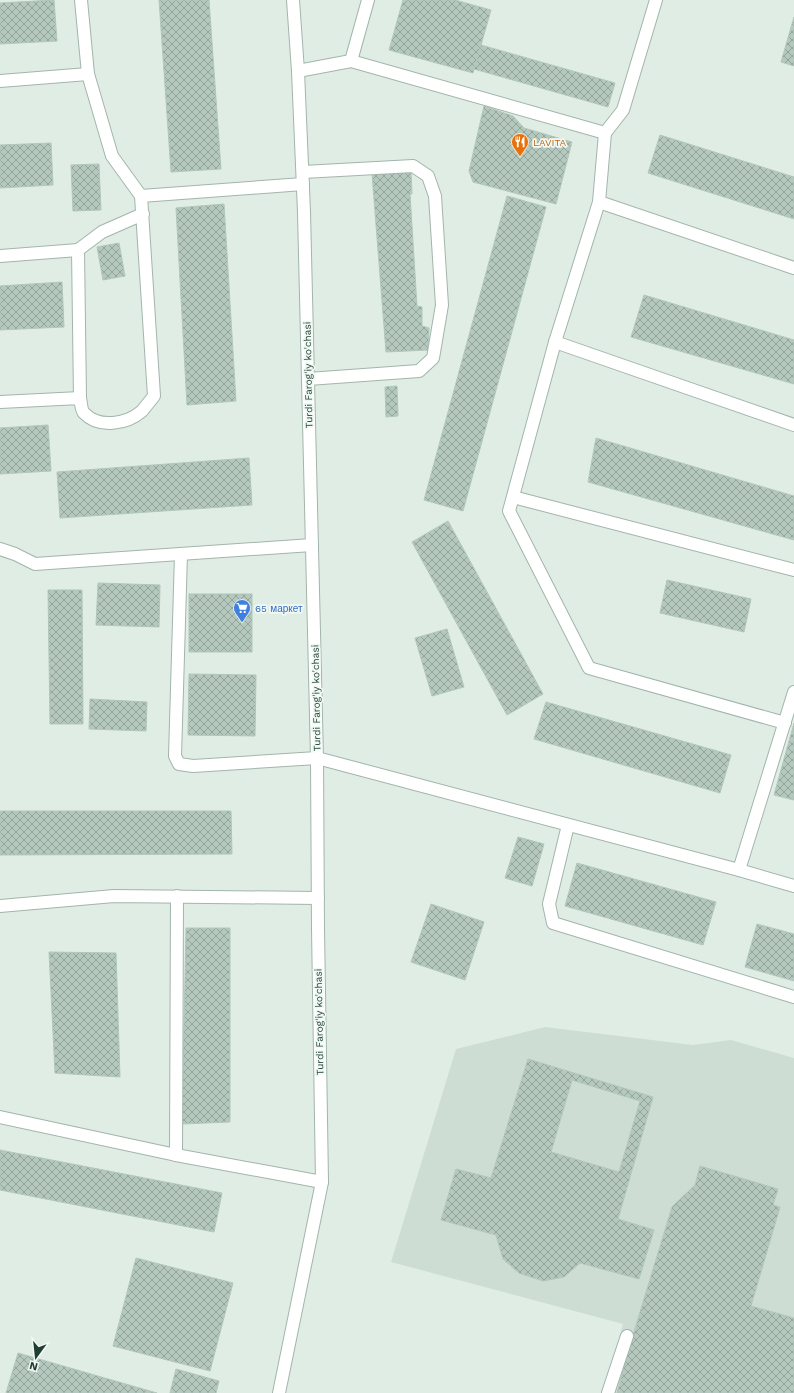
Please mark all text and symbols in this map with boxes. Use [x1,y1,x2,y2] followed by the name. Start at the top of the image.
[510,132,530,157] restaurant icon: LAVITA
[533,137,567,148] place label: LAVITA
[302,322,314,428] street label: Turdi Farog'iy ko'chasi
[232,598,252,623] supermarket icon: 65 маркет
[255,603,303,614] place label: 65 маркет
[310,645,322,751] street label: Turdi Farog'iy ko'chasi
[313,969,325,1075] street label: Turdi Farog'iy ko'chasi
[16,1337,56,1377] north arrow
[28,1359,39,1374] text: N

